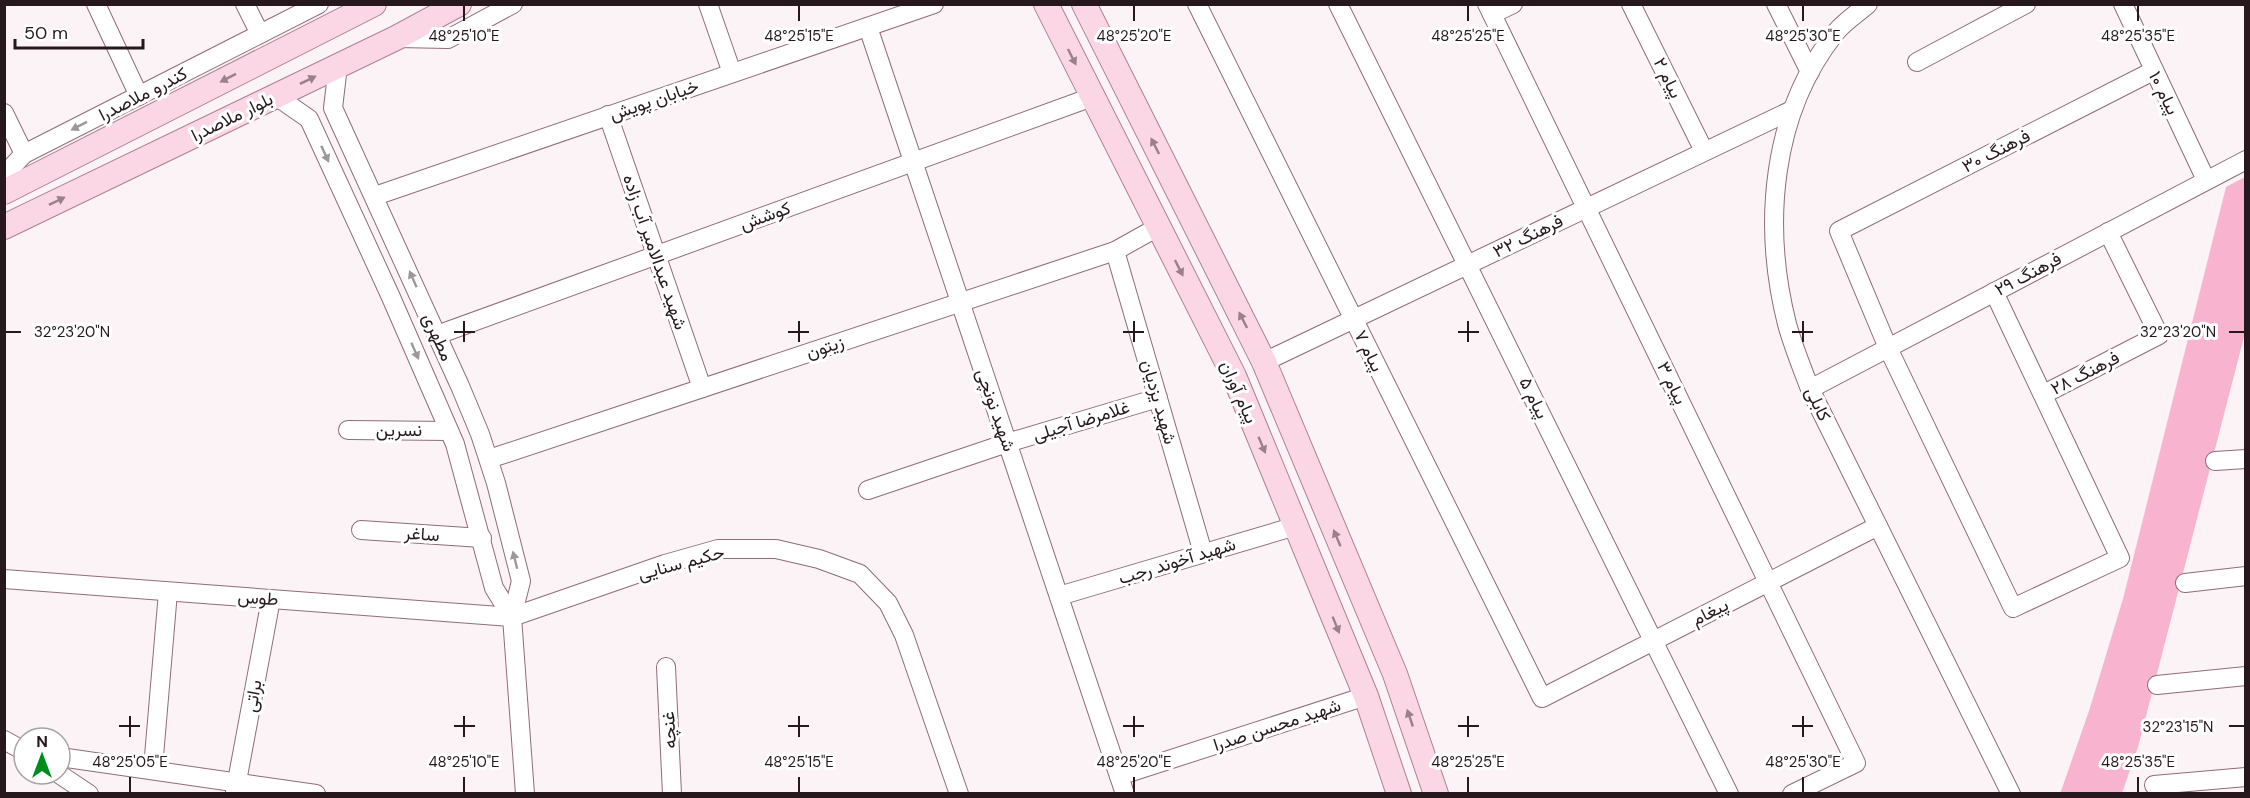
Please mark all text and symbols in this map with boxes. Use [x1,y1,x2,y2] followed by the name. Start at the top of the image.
[15,12,142,50] scale bar
[24,21,68,45] text: 50 m
[428,26,500,46] text: 48°25'10"E
[764,26,834,46] text: 48°25'15"E
[1097,26,1171,46] text: 48°25'20"E
[1431,26,1505,46] text: 48°25'25"E
[1765,26,1841,46] text: 48°25'30"E
[2101,26,2175,46] text: 48°25'35"E
[1067,48,1077,65] one-way arrow
[1648,54,1688,102] street label: پیام ۲
[95,61,191,127] street label: کندرو ملاصدرا
[2143,67,2185,119] street label: پیام ۱۰
[219,73,237,83] one-way arrow
[606,74,702,126] street label: خیابان پویش
[300,75,317,85] one-way arrow
[187,87,277,147] street label: بلوار ملاصدرا
[71,121,88,130] one-way arrow
[1958,124,2034,178] street label: فرهنگ ۳۰
[1151,137,1161,155] one-way arrow
[321,146,330,163] one-way arrow
[617,171,693,333] street label: شهید عبدالامیر آب زاده
[736,196,794,236] street label: کوشش
[49,197,66,206] one-way arrow
[1489,209,1567,263] street label: فرهنگ ۳۲
[1990,246,2066,302] street label: فرهنگ ۲۹
[1174,260,1184,277] one-way arrow
[408,270,418,288] one-way arrow
[417,309,459,365] street label: مطهری
[1238,312,1247,329] one-way arrow
[34,322,110,342] text: 32°23'20"N
[2140,322,2216,342] text: 32°23'20"N
[1349,326,1389,376] street label: پیام ۷
[803,330,847,364] street label: زیتون
[410,342,420,360] one-way arrow
[2047,345,2123,401] street label: فرهنگ ۲۸
[1135,357,1183,447] street label: شهید یزدیان
[1215,357,1263,427] street label: پیام آوران
[1651,358,1693,408] street label: پیام ۳
[971,365,1021,455] street label: شهید نونچی
[1514,373,1554,423] street label: پیام ۵
[1800,383,1836,425] street label: کابلی
[1030,395,1132,447] street label: غلامرضا آجیلی
[376,418,422,442] street label: نسرین
[1257,436,1267,454] one-way arrow
[403,521,440,547] street label: ساغر
[1332,528,1342,546] one-way arrow
[1115,532,1239,590] street label: شهید آخوند رجب
[635,540,727,586] street label: حکیم سنایی
[510,551,520,570] one-way arrow
[237,585,279,611] street label: طوس
[1687,593,1733,631] street label: پیغام
[1331,616,1341,634] one-way arrow
[238,678,268,714] street label: براتی
[1210,693,1344,757] street label: شهید محسن صدرا
[1404,709,1414,727] one-way arrow
[656,711,682,749] street label: غنچه
[2143,717,2213,737] text: 32°23'15"N
[12,726,72,786] north arrow
[36,731,48,752] text: N
[92,752,168,772] text: 48°25'05"E
[428,752,500,772] text: 48°25'10"E
[764,752,834,772] text: 48°25'15"E
[1097,752,1171,772] text: 48°25'20"E
[1431,752,1505,772] text: 48°25'25"E
[1765,752,1841,772] text: 48°25'30"E
[2101,752,2175,772] text: 48°25'35"E

